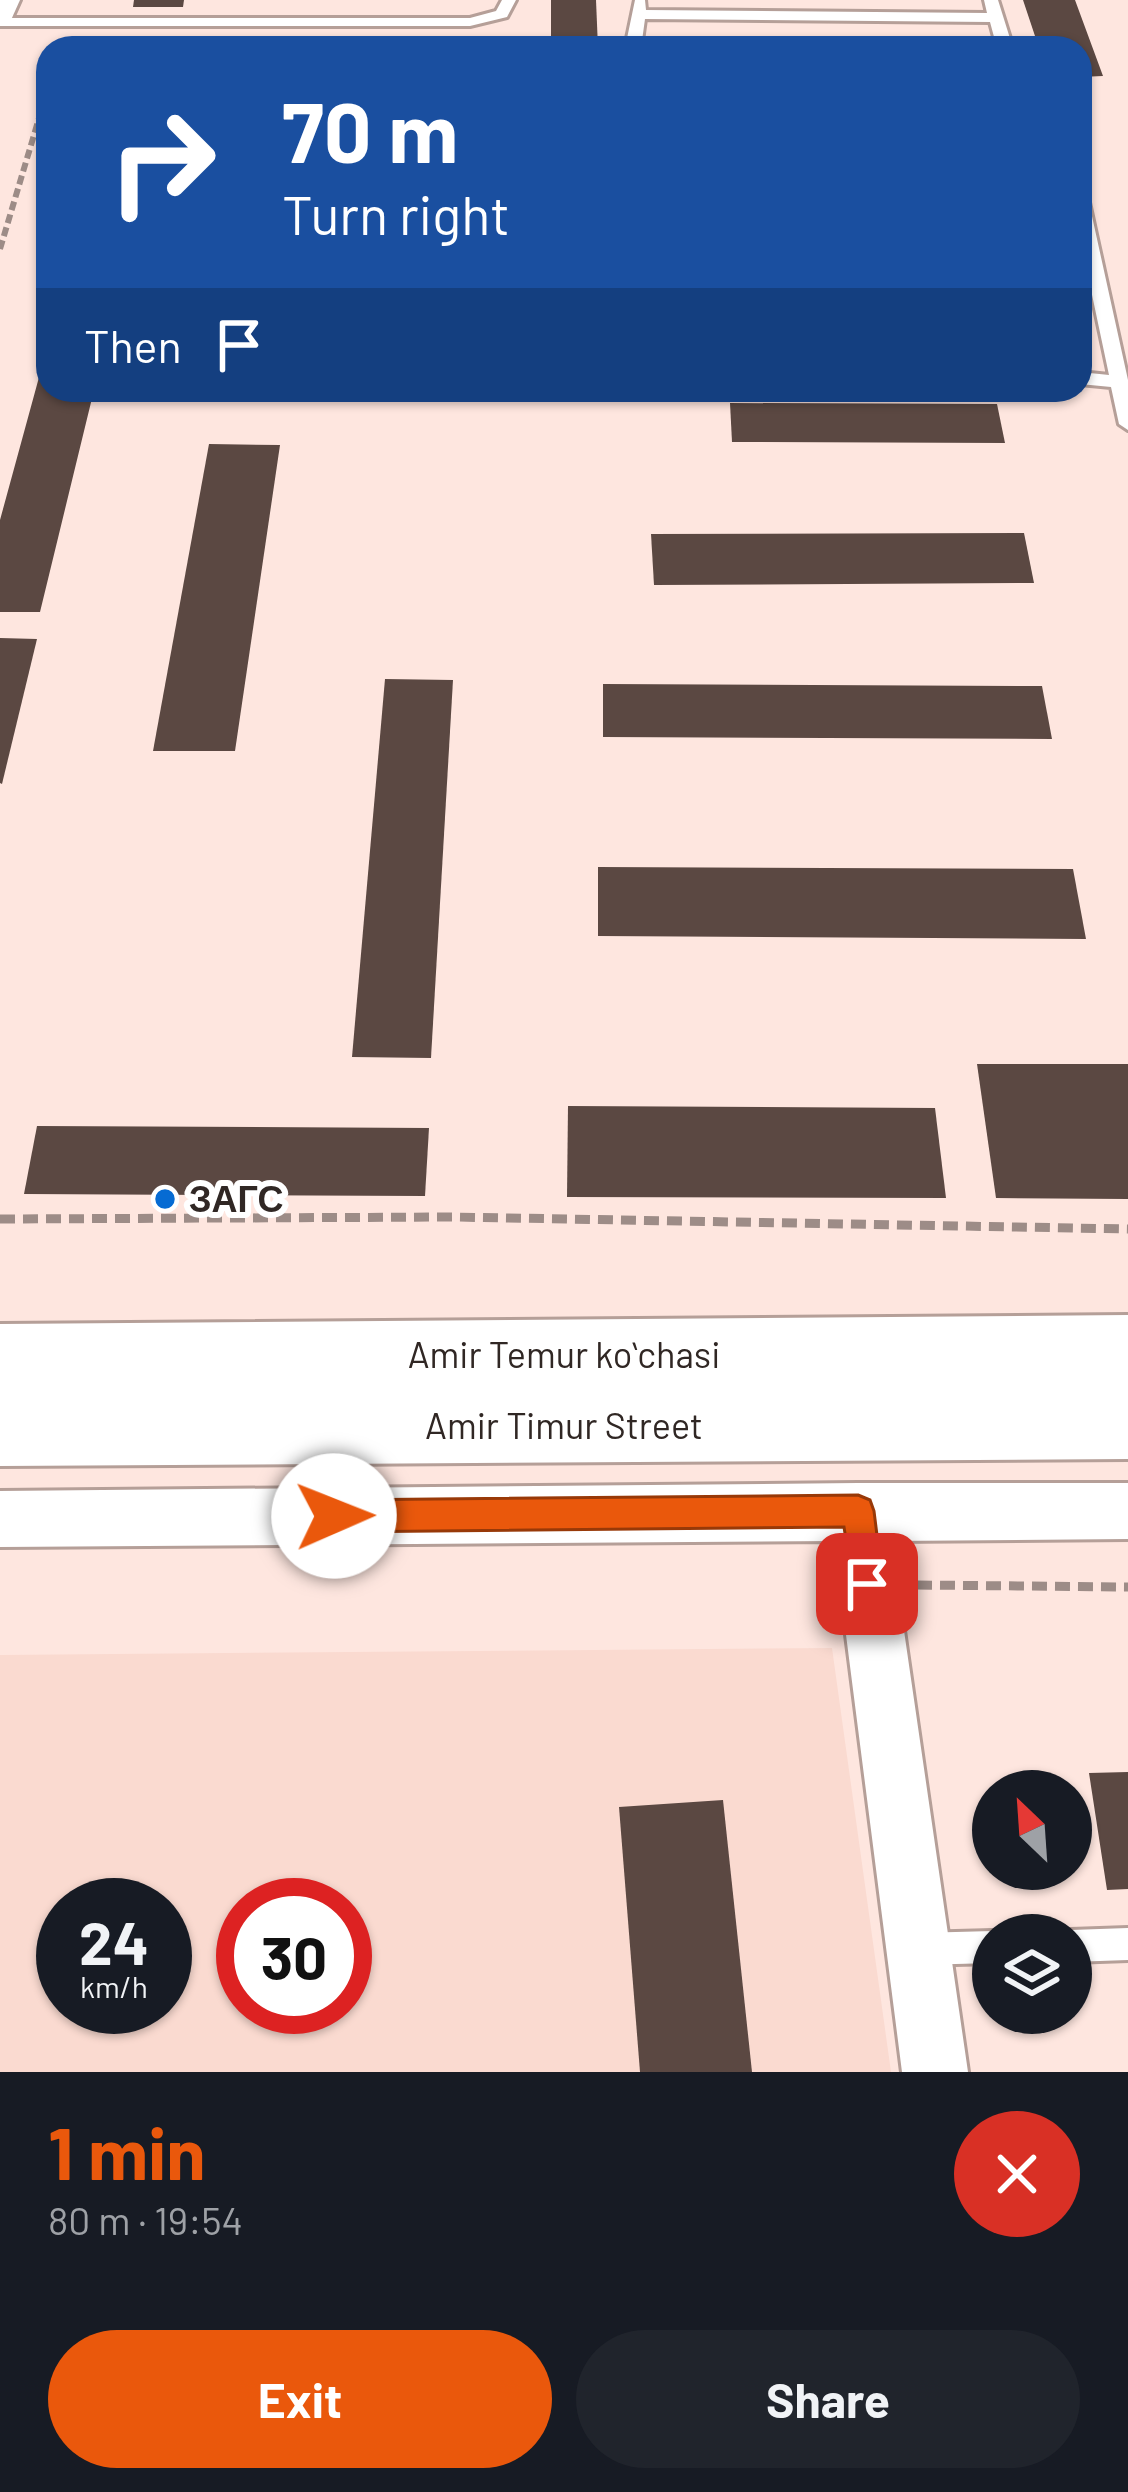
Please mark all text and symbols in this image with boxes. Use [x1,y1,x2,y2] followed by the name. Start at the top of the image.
[282,79,458,180] text: 70 m
[84,84,240,240] icon: right
[282,181,510,246] text: Turn right
[206,312,272,378] icon: arrive
[84,318,182,372] text: Then
[189,1176,283,1219] place label: ЗАГС
[152,1186,178,1212] marker: ЗАГС
[408,1332,720,1375] street label: Amir Temur koʻchasi
[425,1403,703,1446] street label: Amir Timur Street
[271,1453,397,1579] position arrow
[816,1533,918,1635] pin
[834,1551,900,1617] icon: arrive
[972,1770,1092,1890] north arrow
[972,1770,1092,2034] map controls
[216,1878,372,2034] speed limit sign: 30
[79,1905,149,1977] text: 24
[972,1914,1092,2034] button: layers
[80,1968,148,2004] text: km/h
[48,2108,206,2194] text: 1 min
[954,2111,1080,2237] button: close
[48,2196,243,2243] text: 80 m · 19:54
[48,2330,552,2468] button: Exit
[576,2330,1080,2468] button: Share

